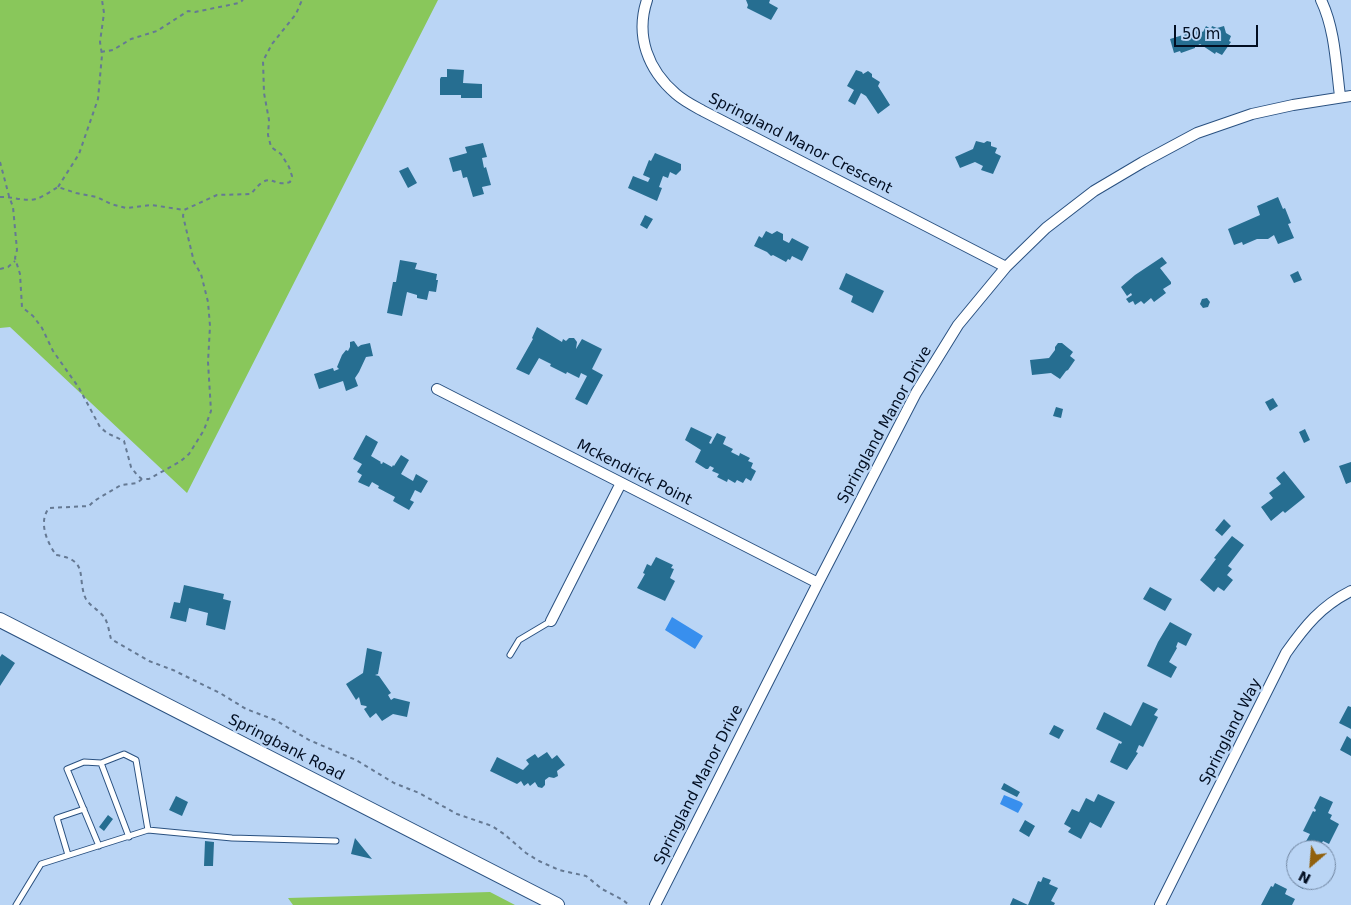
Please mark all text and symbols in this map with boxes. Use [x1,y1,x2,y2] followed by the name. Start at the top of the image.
[1176,15,1260,47] scale bar
[1182,25,1220,43] text: 50 m
[705,90,895,198] street label: Springland Manor Crescent
[834,343,936,507] street label: Springland Manor Drive
[573,436,695,510] street label: Mckendrick Point
[1196,676,1266,788] street label: Springland Way
[651,702,747,868] street label: Springland Manor Drive
[225,711,347,785] street label: Springbank Road
[1286,840,1336,890] north arrow
[1296,868,1313,887] text: N

